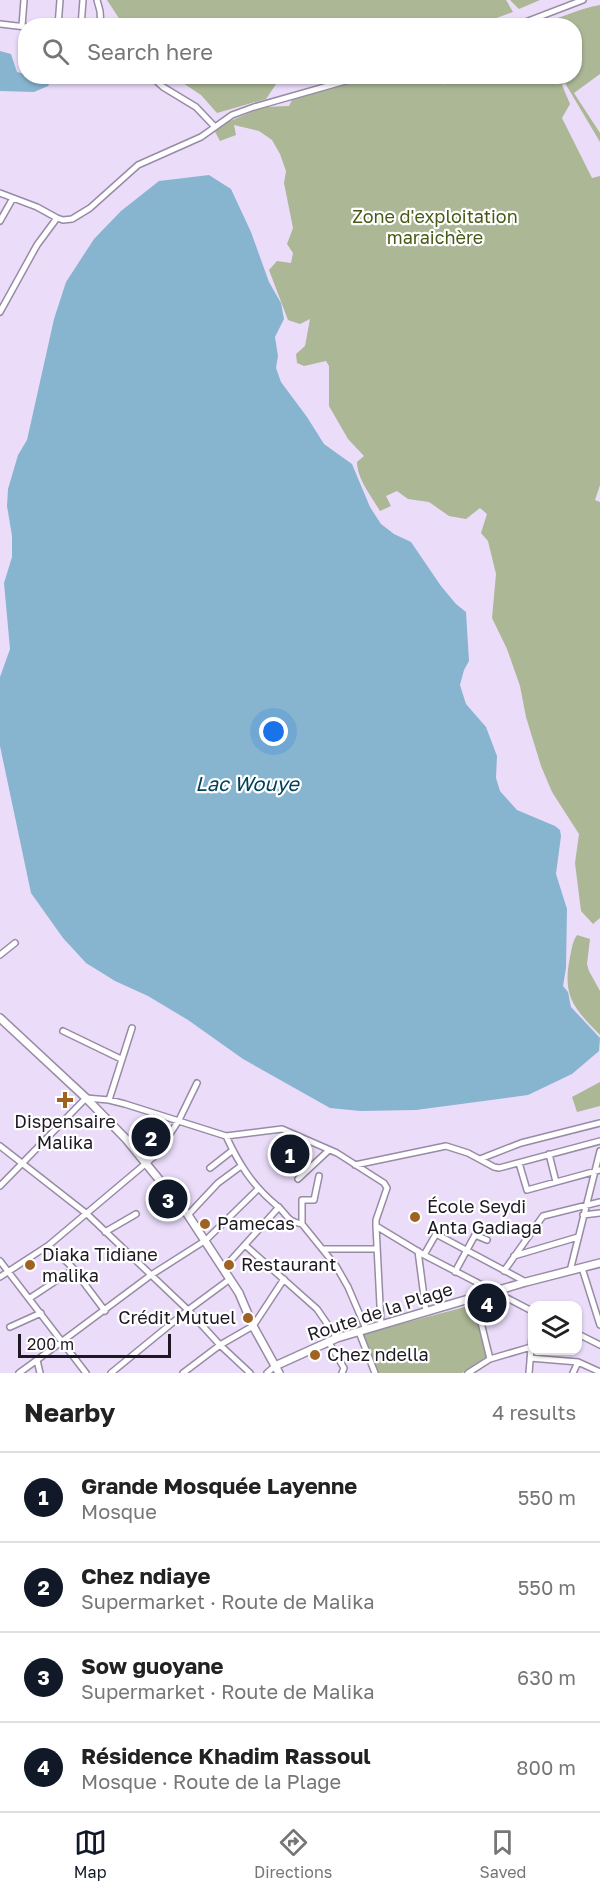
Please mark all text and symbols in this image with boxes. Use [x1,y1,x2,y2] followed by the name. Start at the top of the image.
[18,18,582,84] search box
[39,35,72,68] icon: search
[87,38,213,65] text: Search here
[352,205,518,248] park label: Zone d'exploitation maraichère
[259,717,288,746] your location
[195,771,300,796] water label: Lac Wouye
[56,1091,74,1109] marker: Dispensaire Malika
[14,1110,116,1153] place label: Dispensaire Malika
[132,1114,170,1160] pin: 2
[270,1132,310,1176] pin: 1
[148,1176,188,1222] pin: 3
[427,1195,542,1238] place label: École Seydi Anta Gadiaga
[408,1210,422,1224] marker: École Seydi Anta Gadiaga
[217,1212,295,1234] place label: Pamecas
[198,1217,212,1231] marker: Pamecas
[42,1243,158,1286] place label: Diaka Tidiane malika
[241,1253,336,1275] place label: Restaurant
[23,1258,37,1272] marker: Diaka Tidiane malika
[222,1258,236,1272] marker: Restaurant
[304,1277,455,1345] street label: Route de la Plage
[468,1280,506,1326] pin: 4
[528,1301,582,1355] map controls
[528,1301,582,1355] button: layers
[118,1306,236,1328] place label: Crédit Mutuel
[241,1311,255,1325] marker: Crédit Mutuel
[18,1331,171,1358] scale bar
[27,1334,74,1354] text: 200 m
[327,1343,429,1365] place label: Chez ndella
[308,1348,322,1362] marker: Chez ndella
[24,1397,115,1428] text: Nearby
[492,1400,576,1424] text: 4 results
[81,1472,357,1499] text: Grande Mosquée Layenne
[38,1485,49,1509] text: 1
[518,1485,576,1509] text: 550 m
[81,1499,157,1523] text: Mosque
[81,1562,211,1589] text: Chez ndiaye
[37,1575,50,1599] text: 2
[518,1575,576,1599] text: 550 m
[81,1589,375,1613] text: Supermarket · Route de Malika
[81,1652,223,1679] text: Sow guoyane
[37,1665,50,1689] text: 3
[517,1665,576,1689] text: 630 m
[81,1679,375,1703] text: Supermarket · Route de Malika
[81,1742,371,1769] text: Résidence Khadim Rassoul
[37,1755,50,1779] text: 4
[516,1755,576,1779] text: 800 m
[81,1769,341,1793] text: Mosque · Route de la Plage
[74,1826,107,1882] tab: Map
[254,1826,332,1882] tab: Directions
[480,1826,526,1882] tab: Saved

